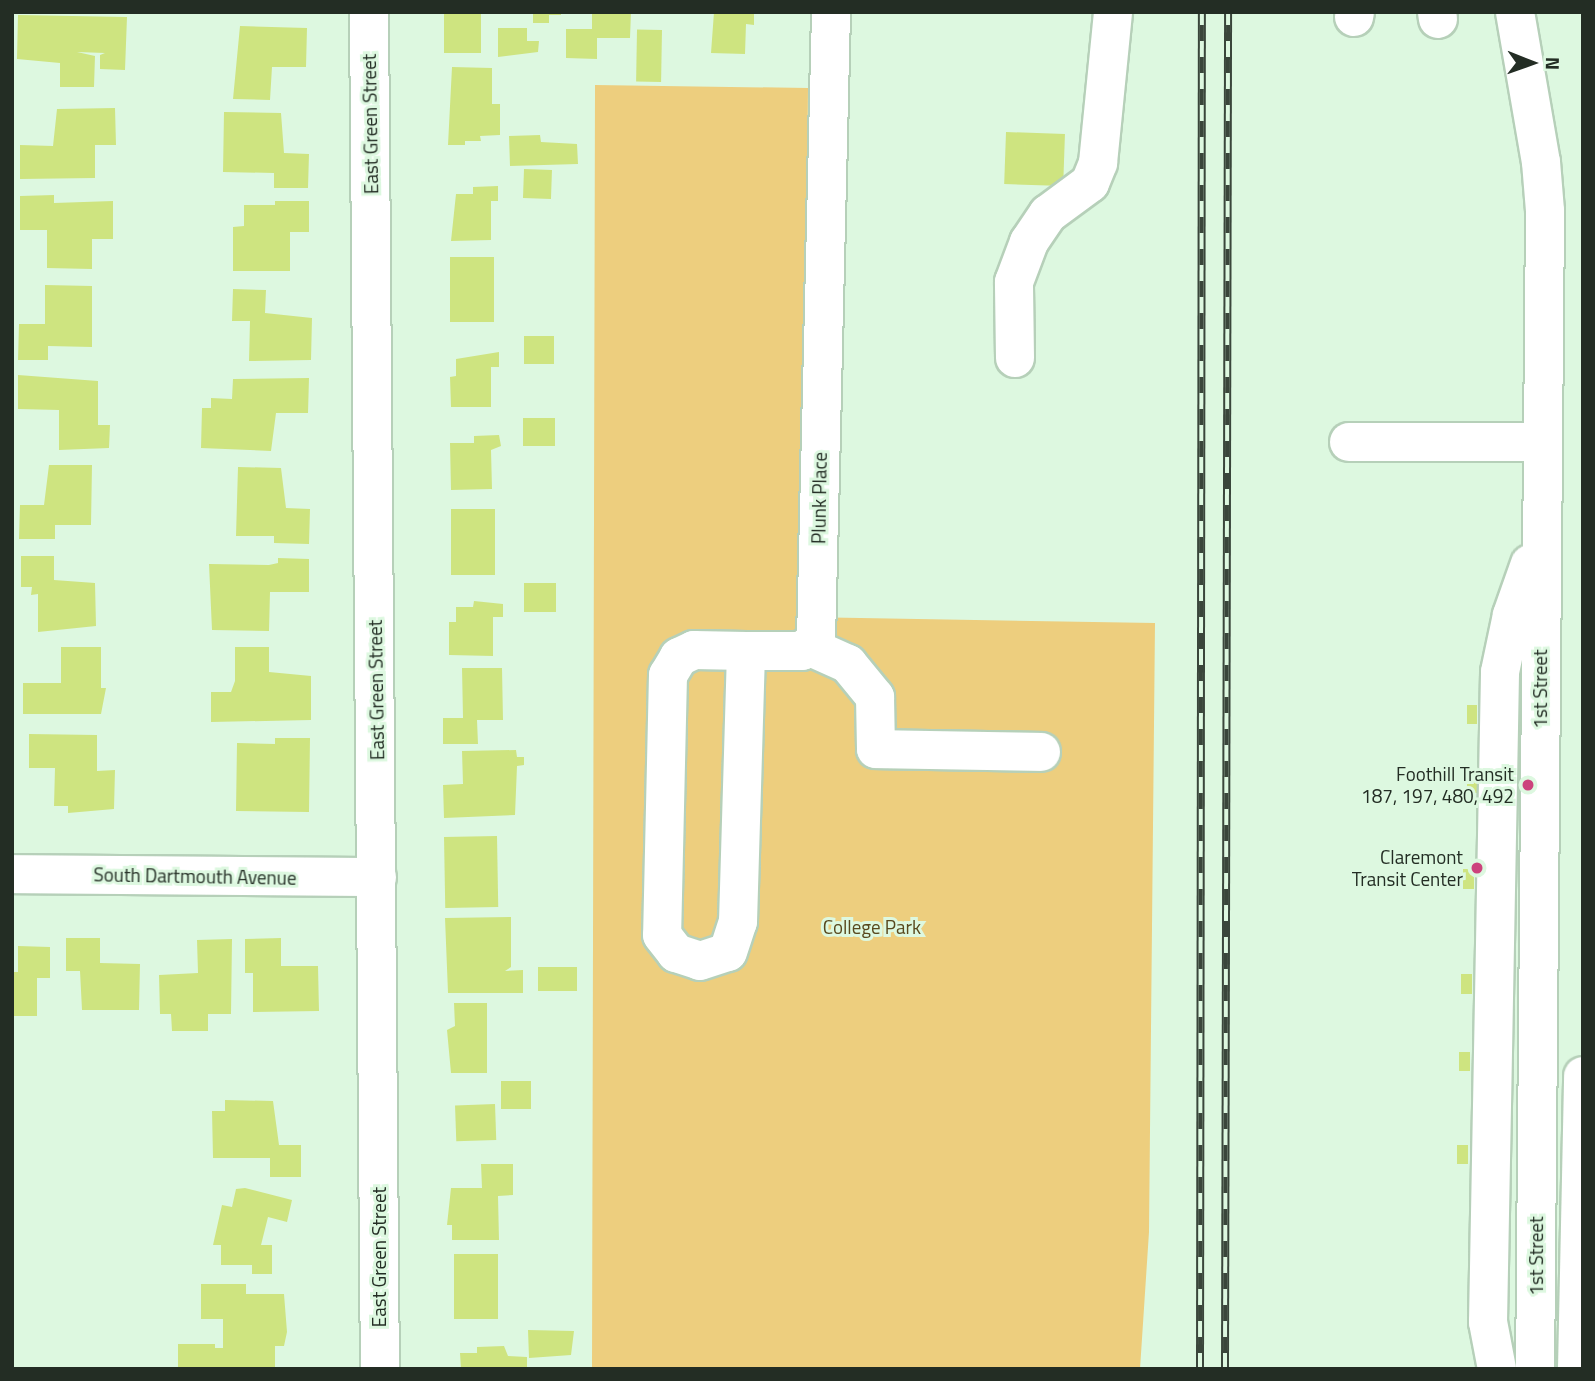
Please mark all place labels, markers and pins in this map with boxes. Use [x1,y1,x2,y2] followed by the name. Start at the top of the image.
[1361,763,1514,807] place label: Foothill Transit 187, 197, 480, 492
[1520,777,1536,793] marker: Foothill Transit 187, 197, 480, 492
[1352,846,1463,890] place label: Claremont Transit Center
[1469,860,1485,876] marker: Claremont Transit Center

